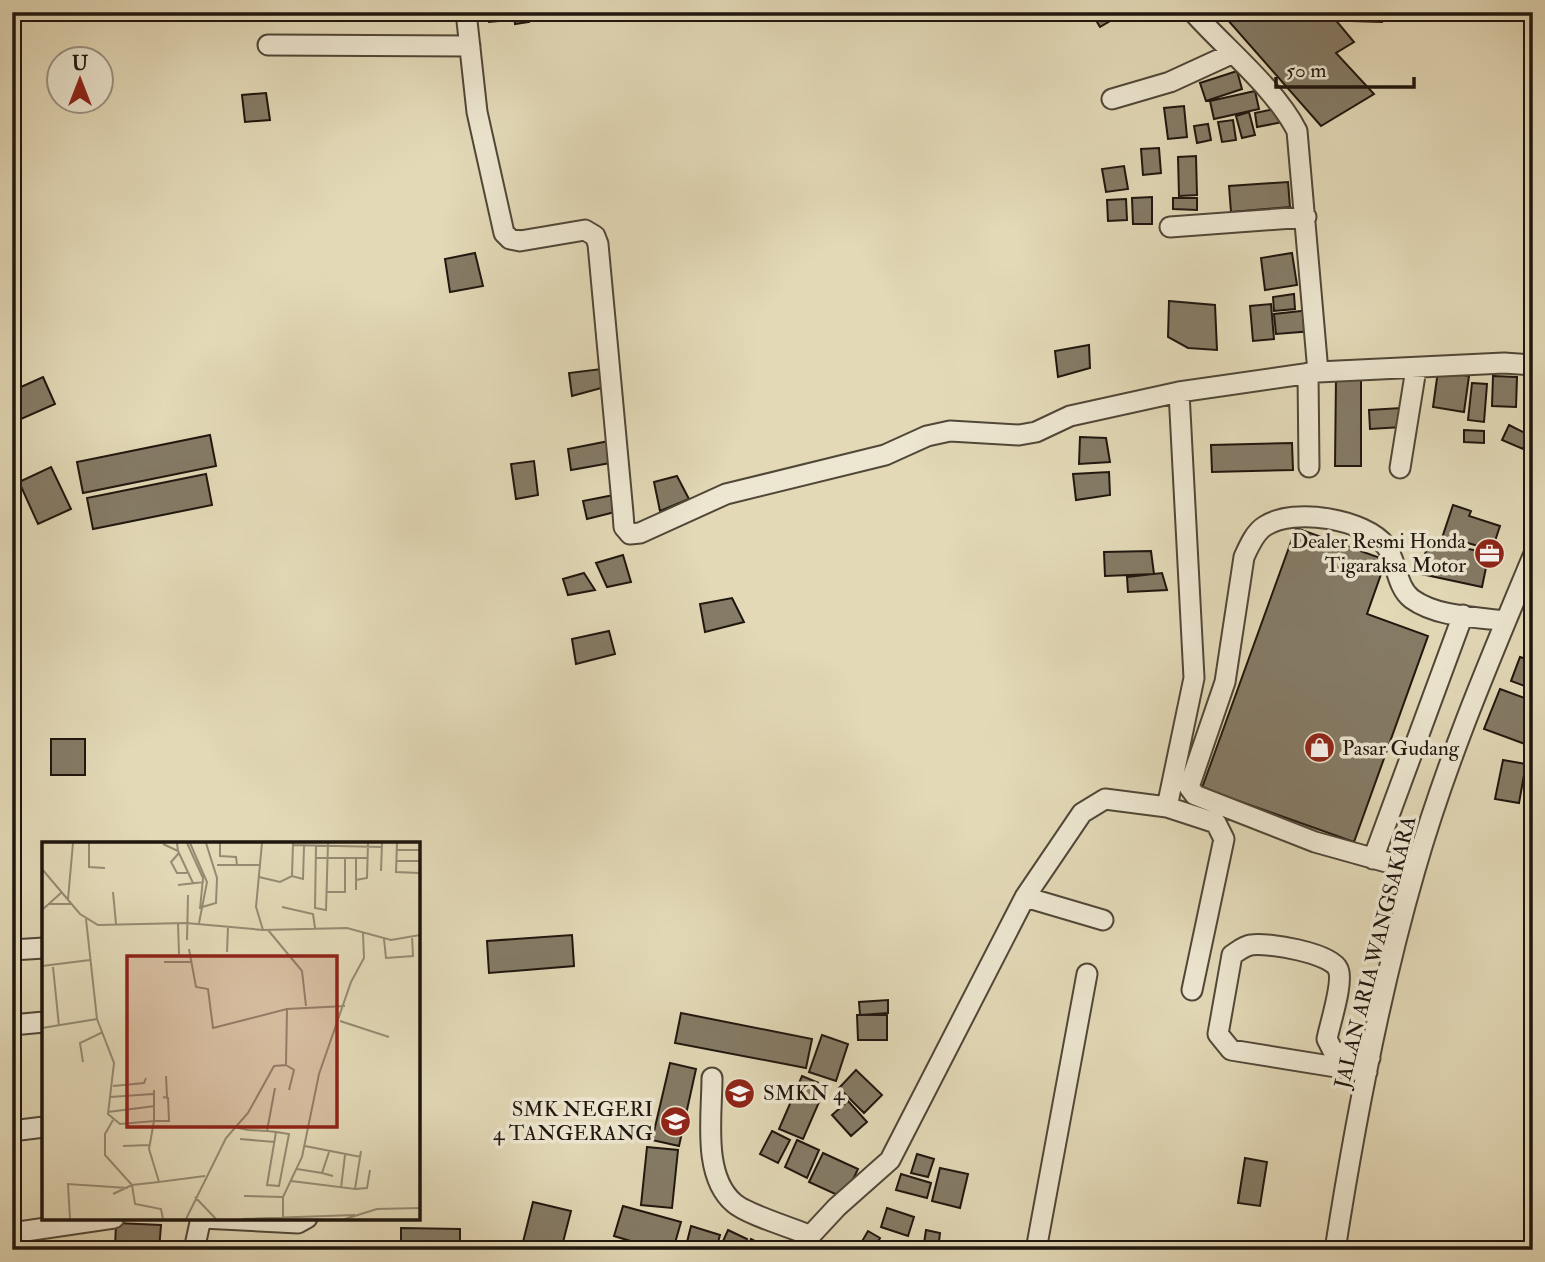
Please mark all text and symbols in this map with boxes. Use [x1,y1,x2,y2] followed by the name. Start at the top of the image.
[46,46,116,116] north arrow
[1276,46,1414,90] scale bar
[72,52,88,76] text: U
[1286,57,1327,84] text: 50 m
[1291,528,1466,579] place label: Dealer Resmi Honda Tigaraksa Motor
[1472,536,1506,570] office icon: Dealer Resmi Honda Tigaraksa Motor
[1302,731,1336,765] shop icon: Pasar Gudang
[1342,735,1460,762] place label: Pasar Gudang
[1328,813,1422,1092] street label: JALAN ARIA WANGSAKARA
[42,842,420,1220] inset map
[723,1076,757,1110] school or university icon: SMKN 4
[763,1080,846,1107] place label: SMKN 4
[493,1096,653,1147] place label: SMK NEGERI 4 TANGERANG
[659,1104,693,1138] school or university icon: SMK NEGERI 4 TANGERANG

